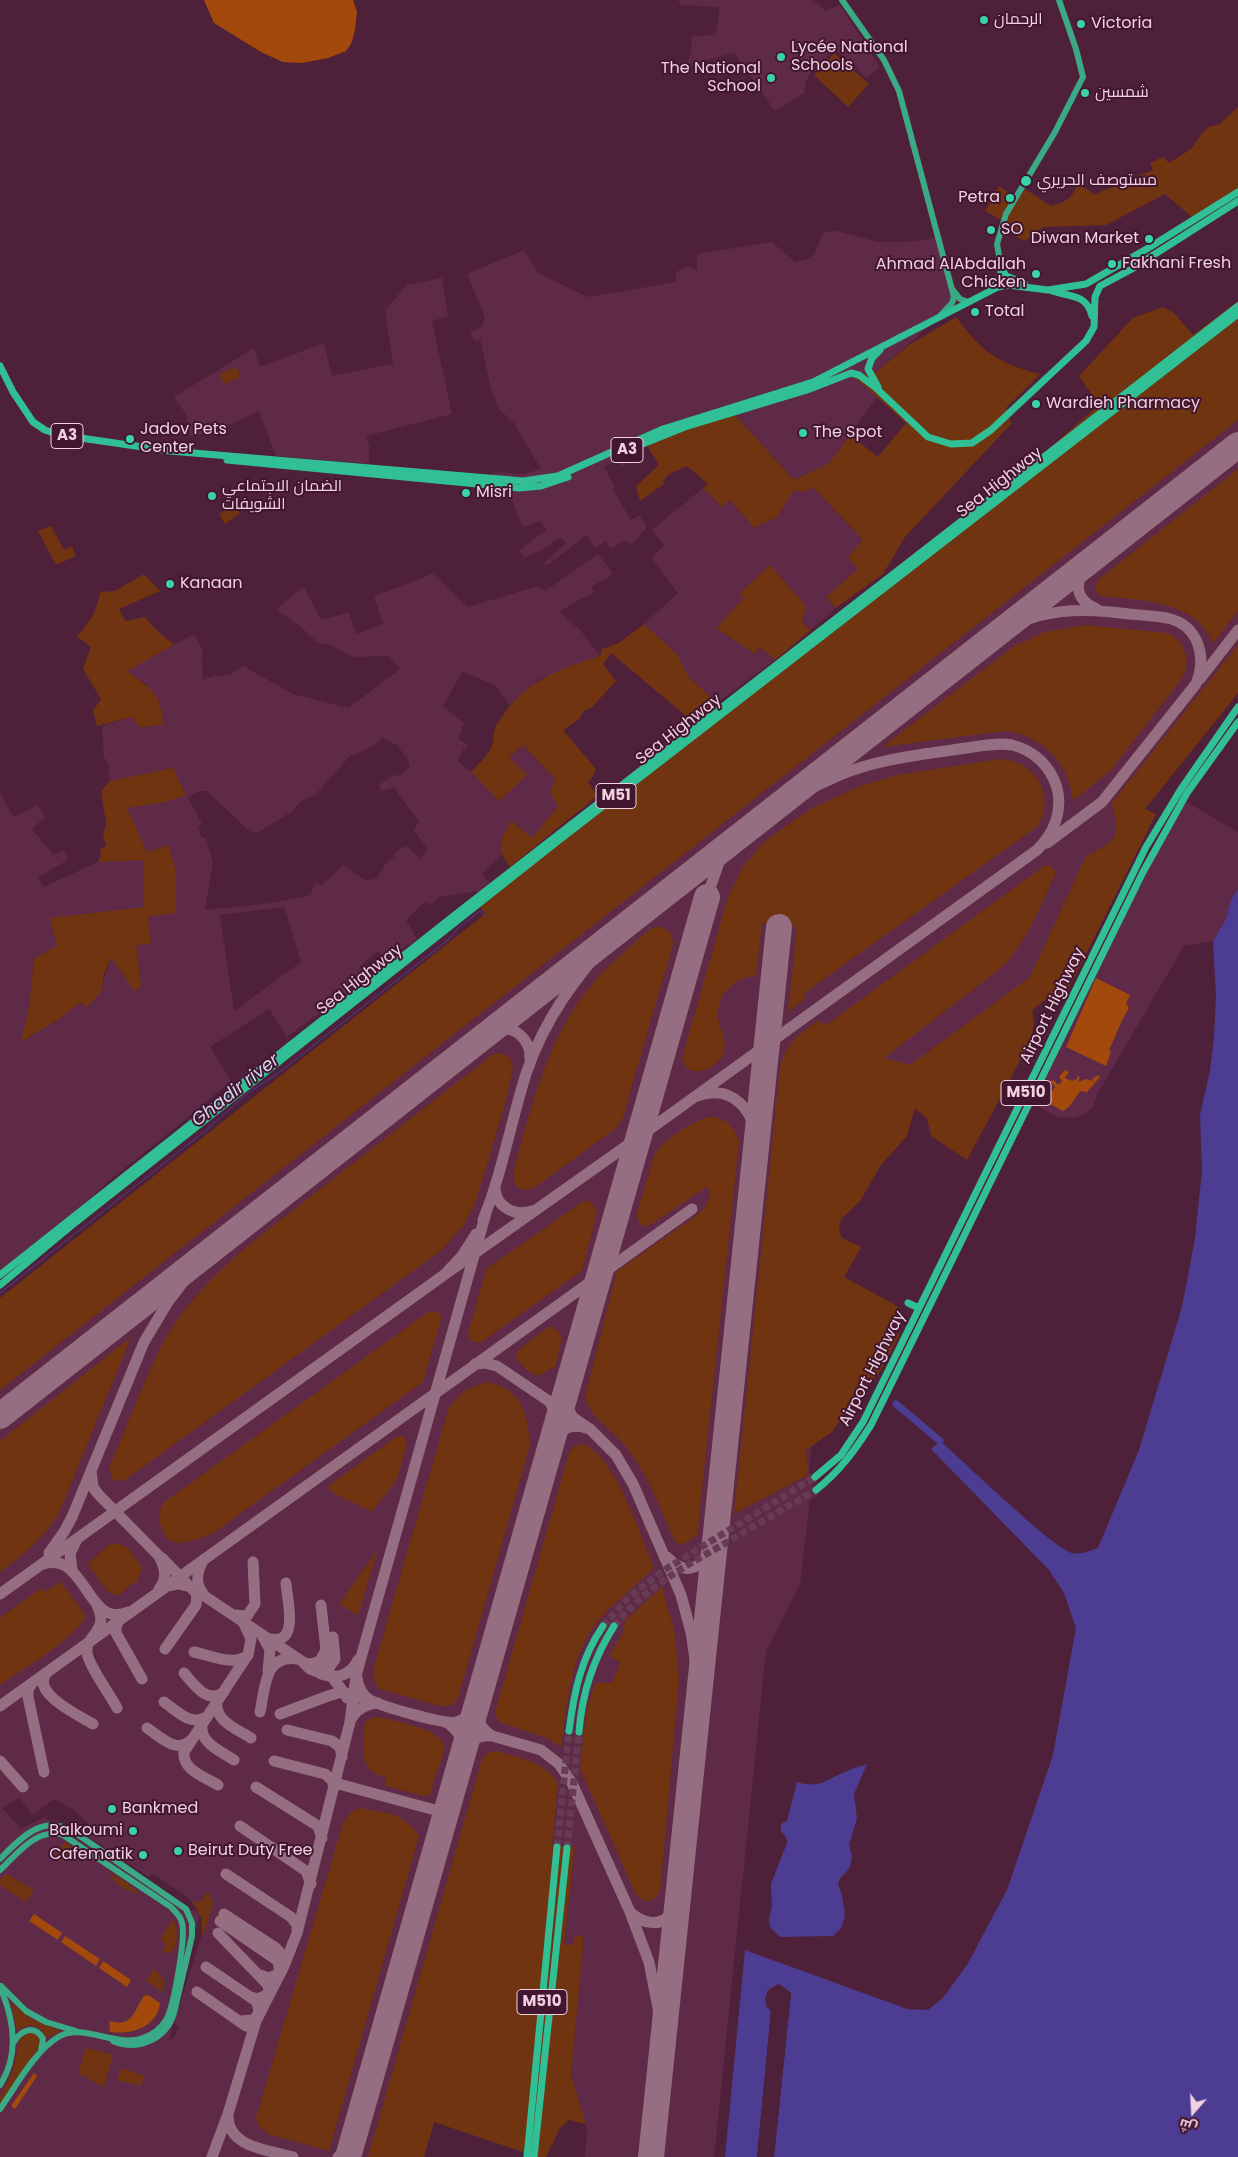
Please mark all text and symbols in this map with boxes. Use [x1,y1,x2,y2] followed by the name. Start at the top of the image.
[994,10,1043,30] place label: الرحمان
[978,14,990,26] marker: الرحمان
[1091,14,1152,34] place label: Victoria
[1075,18,1087,30] marker: Victoria
[791,38,908,76] place label: Lycée National Schools
[775,51,787,63] marker: Lycée National Schools
[661,59,761,97] place label: The National School
[765,72,777,84] marker: The National School
[1095,83,1149,103] place label: شمسين
[1079,87,1091,99] marker: شمسين
[1037,171,1157,191] place label: مستوصف الحريري
[1019,174,1033,188] marker: مستوصف الحريري
[958,188,1000,208] place label: Petra
[1004,192,1016,204] marker: Petra
[1001,220,1023,240] place label: SO
[985,224,997,236] marker: SO
[1031,229,1139,249] place label: Diwan Market
[1143,233,1155,245] marker: Diwan Market
[1122,254,1231,274] place label: Fakhani Fresh
[876,255,1026,293] place label: Ahmad AlAbdallah Chicken
[1106,258,1118,270] marker: Fakhani Fresh
[1030,268,1042,280] marker: Ahmad AlAbdallah Chicken
[985,302,1024,322] place label: Total
[969,306,981,318] marker: Total
[1046,394,1200,414] place label: Wardieh Pharmacy
[1030,398,1042,410] marker: Wardieh Pharmacy
[140,420,227,458] place label: Jadov Pets Center
[813,423,882,443] place label: The Spot
[51,424,83,448] road number: A3
[797,427,809,439] marker: The Spot
[124,433,136,445] marker: Jadov Pets Center
[611,438,643,462] road number: A3
[953,444,1047,522] street label: Sea Highway
[222,477,342,515] place label: الضمان الاجتماعي الشويفات
[476,483,512,503] place label: Misri
[460,487,472,499] marker: Misri
[206,490,218,502] marker: الضمان الاجتماعي الشويفات
[180,574,243,594] place label: Kanaan
[164,578,176,590] marker: Kanaan
[632,691,726,769] street label: Sea Highway
[596,784,636,808] road number: M51
[313,941,407,1019] street label: Sea Highway
[1017,945,1089,1067] street label: Airport Highway
[188,1050,284,1132] water label: Ghadir river
[1001,1080,1051,1106] road number: M510
[836,1308,910,1430] street label: Airport Highway
[122,1799,198,1819] place label: Bankmed
[106,1803,118,1815] marker: Bankmed
[49,1821,123,1841] place label: Balkoumi
[127,1825,139,1837] marker: Balkoumi
[188,1841,312,1861] place label: Beirut Duty Free
[49,1845,133,1865] place label: Cafematik
[172,1845,184,1857] marker: Beirut Duty Free
[137,1849,149,1861] marker: Cafematik
[517,1990,567,2014] road number: M510
[1168,2087,1218,2137] north arrow
[1176,2114,1200,2139] text: ش

